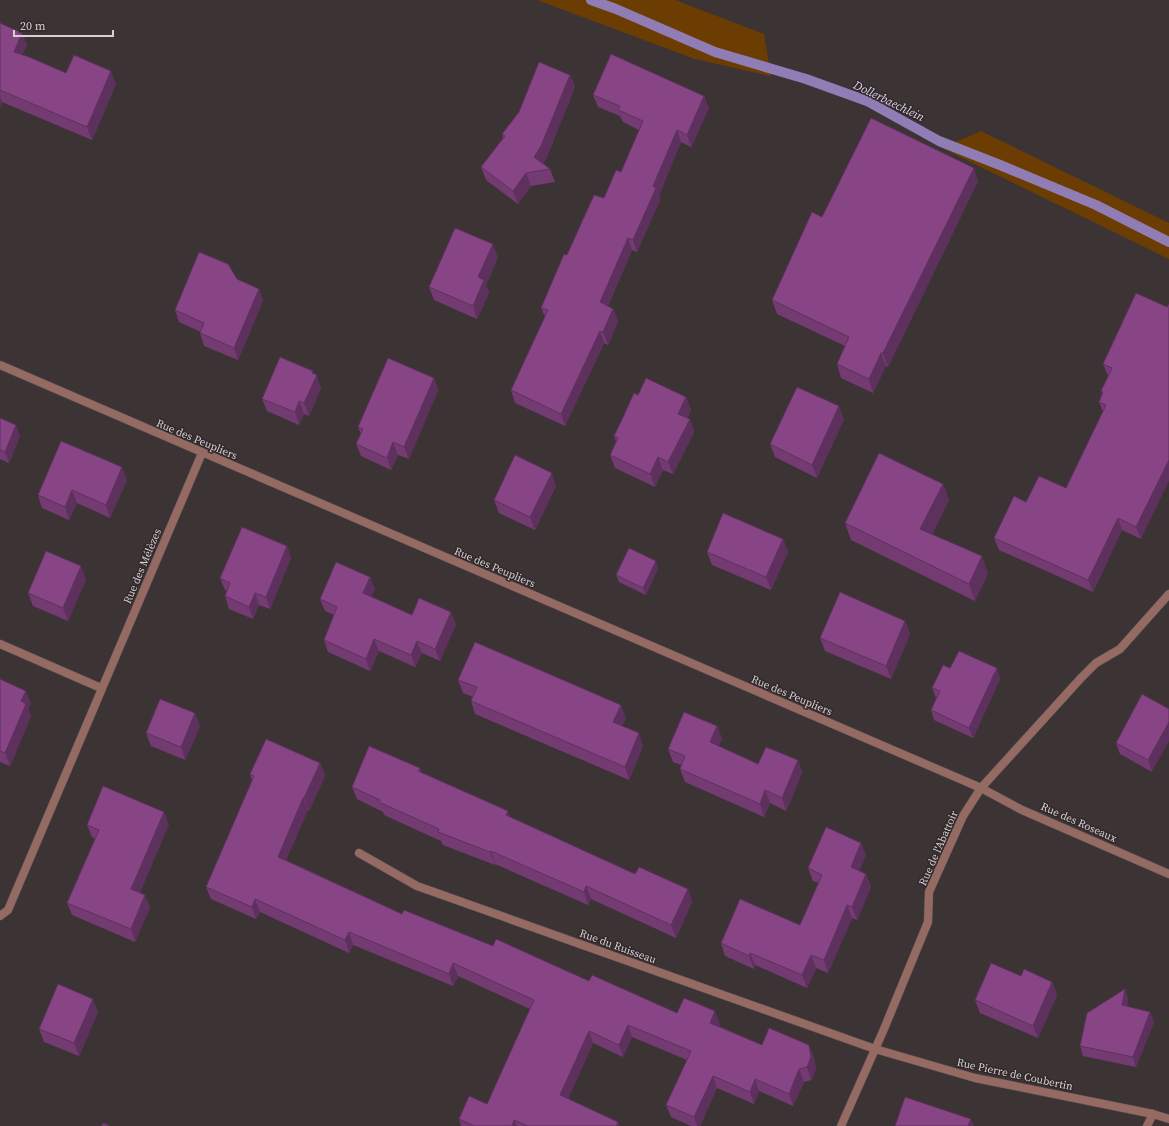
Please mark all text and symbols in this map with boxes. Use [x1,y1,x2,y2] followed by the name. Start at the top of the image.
[14,12,113,38] scale bar
[20,18,46,34] text: 20 m
[850,76,927,125] water label: Dollerbaechlein
[154,416,240,463] street label: Rue des Peupliers
[120,526,165,606] street label: Rue des Mélèzes
[452,544,538,591] street label: Rue des Peupliers
[749,672,835,719] street label: Rue des Peupliers
[1038,799,1119,846] street label: Rue des Roseaux
[915,808,962,888] street label: Rue de l'Abattoir
[577,926,659,967] street label: Rue du Ruisseau
[955,1055,1075,1094] street label: Rue Pierre de Coubertin

